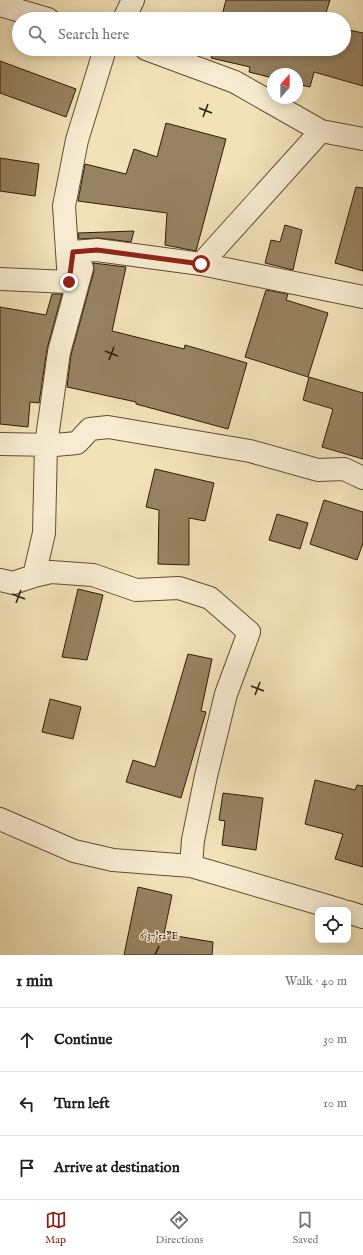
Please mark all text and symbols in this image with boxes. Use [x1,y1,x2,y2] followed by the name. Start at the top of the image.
[12,12,351,56] search box
[26,23,48,45] icon: search
[58,25,129,44] text: Search here
[267,68,303,104] north arrow
[192,255,210,273] route start
[60,273,78,291] route end
[315,907,351,943] map controls
[315,907,351,943] button: locate
[140,930,178,943] text: 6°37'52"E
[16,971,53,992] text: 1 min
[285,973,347,990] text: Walk · 40 m
[16,1029,38,1051] icon: ahead
[54,1030,112,1049] text: Continue
[323,1031,347,1048] text: 30 m
[16,1093,38,1115] icon: left
[54,1094,110,1113] text: Turn left
[323,1095,347,1112] text: 10 m
[16,1157,38,1179] icon: arrive
[54,1158,180,1177] text: Arrive at destination
[45,1209,67,1247] tab: Map
[156,1209,203,1247] tab: Directions
[292,1209,318,1247] tab: Saved

